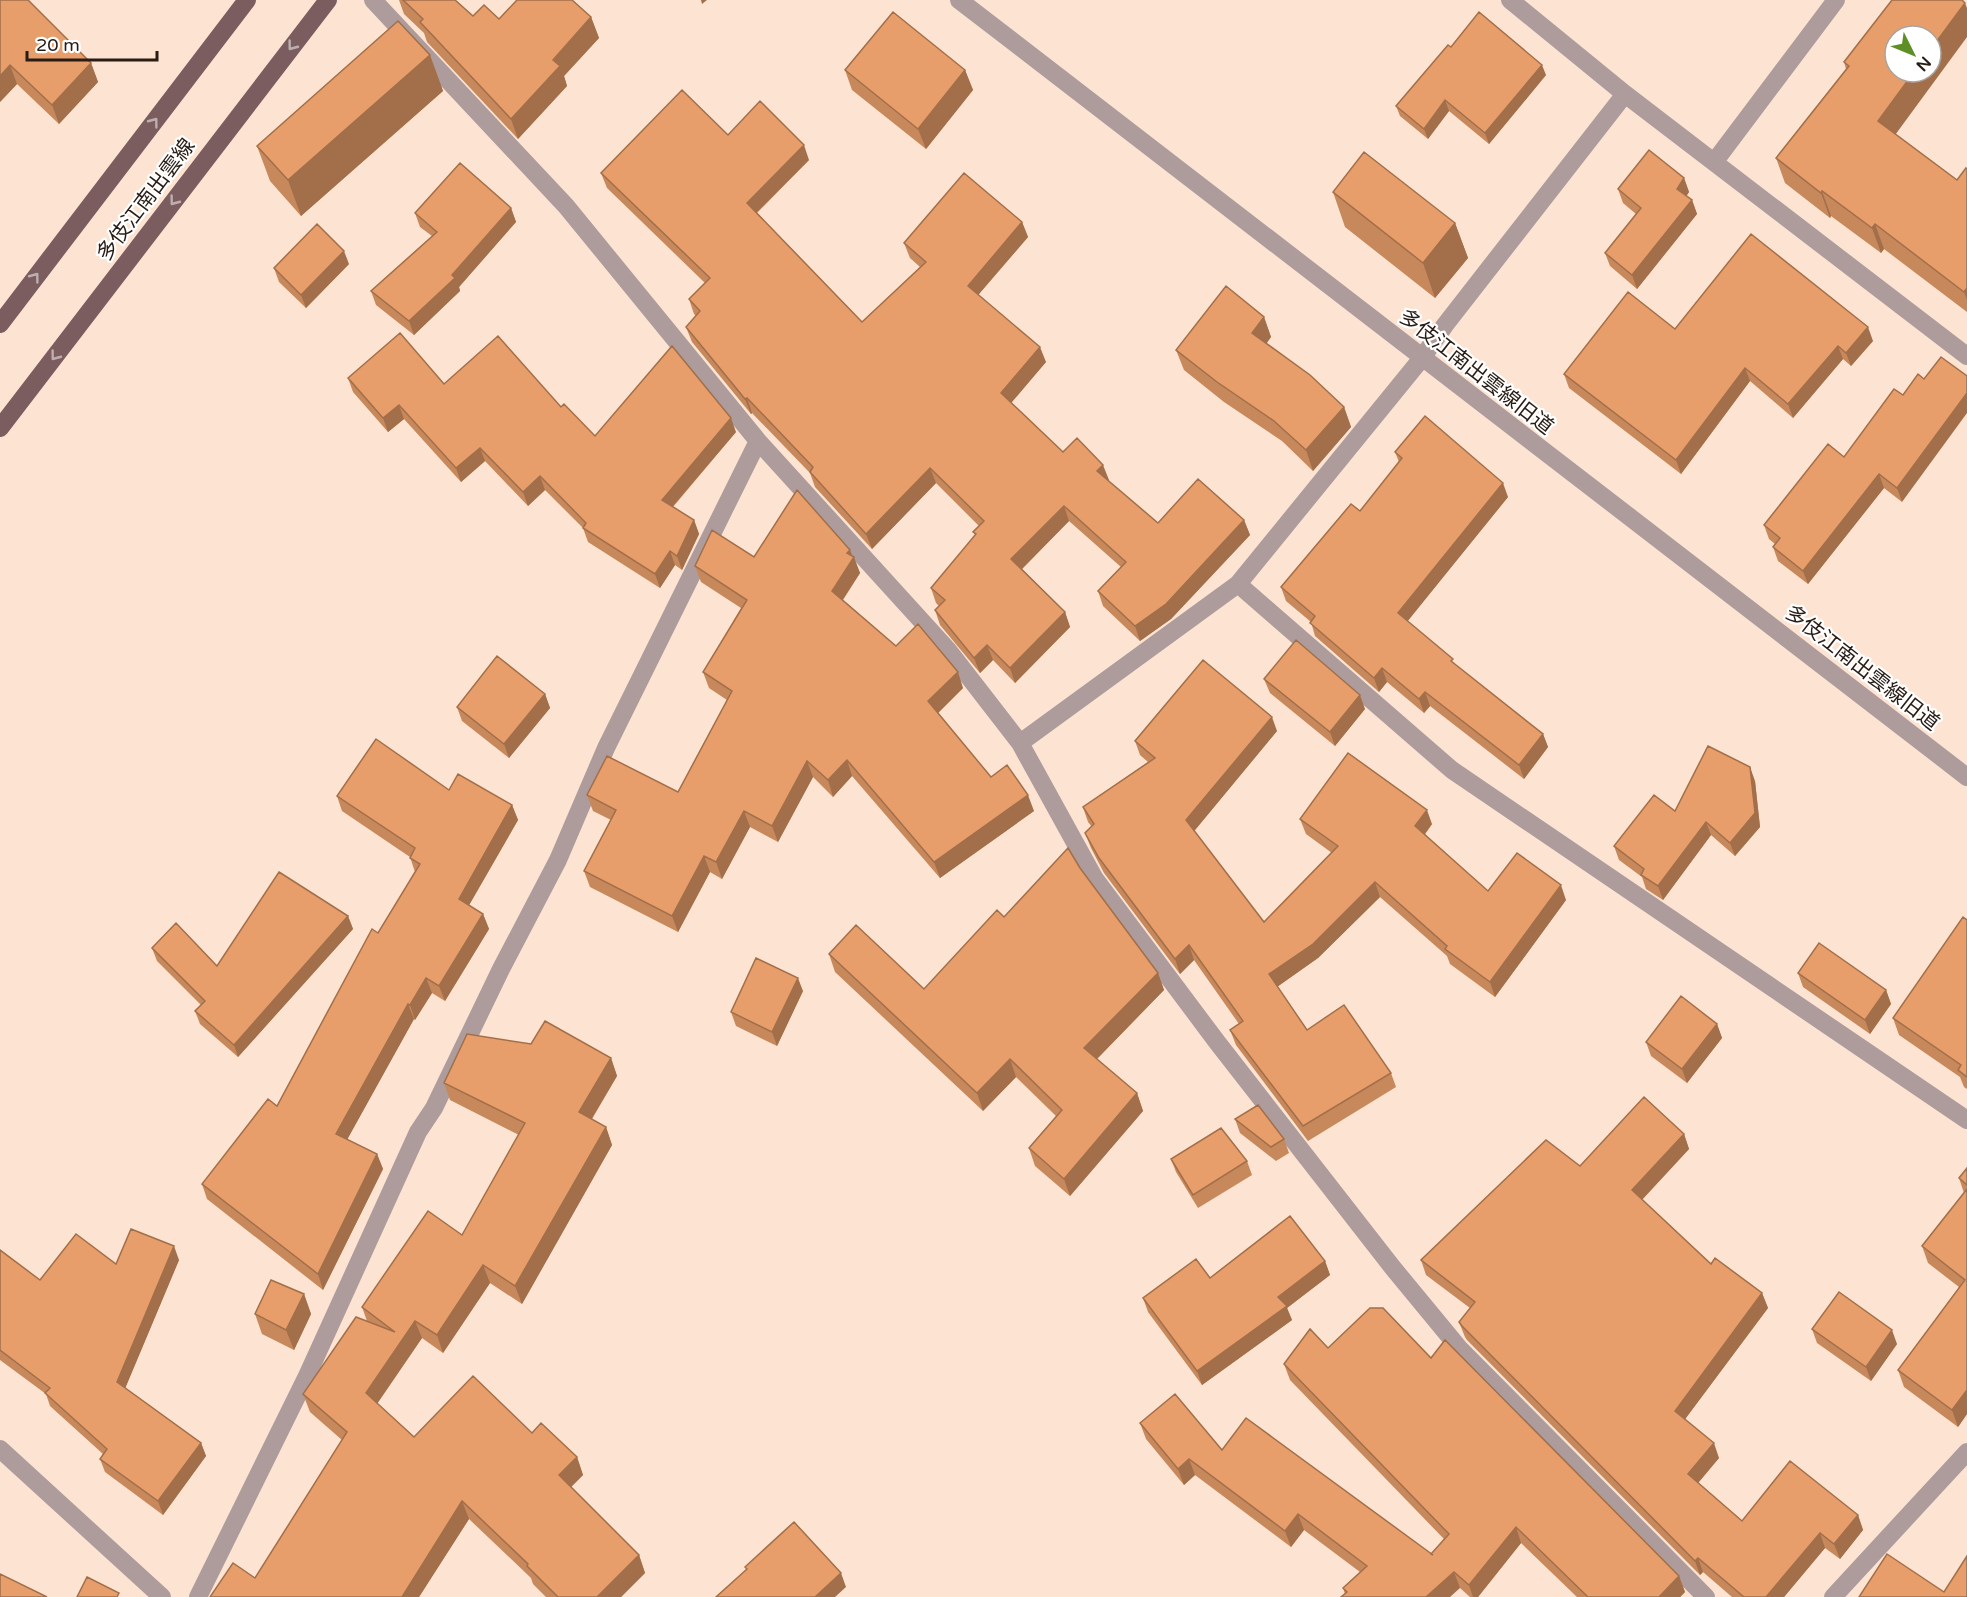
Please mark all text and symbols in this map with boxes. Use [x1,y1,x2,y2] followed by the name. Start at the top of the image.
[27,24,158,62] scale bar
[1883,24,1943,84] north arrow
[36,34,80,56] text: 20 m
[289,40,300,51] one-way arrow
[1912,52,1935,75] text: N
[146,118,157,129] one-way arrow
[92,134,200,266] street label: 多伎江南出雲線
[170,195,181,206] one-way arrow
[28,273,39,284] one-way arrow
[1394,304,1558,440] street label: 多伎江南出雲線旧道
[51,349,62,360] one-way arrow
[1780,600,1944,736] street label: 多伎江南出雲線旧道

